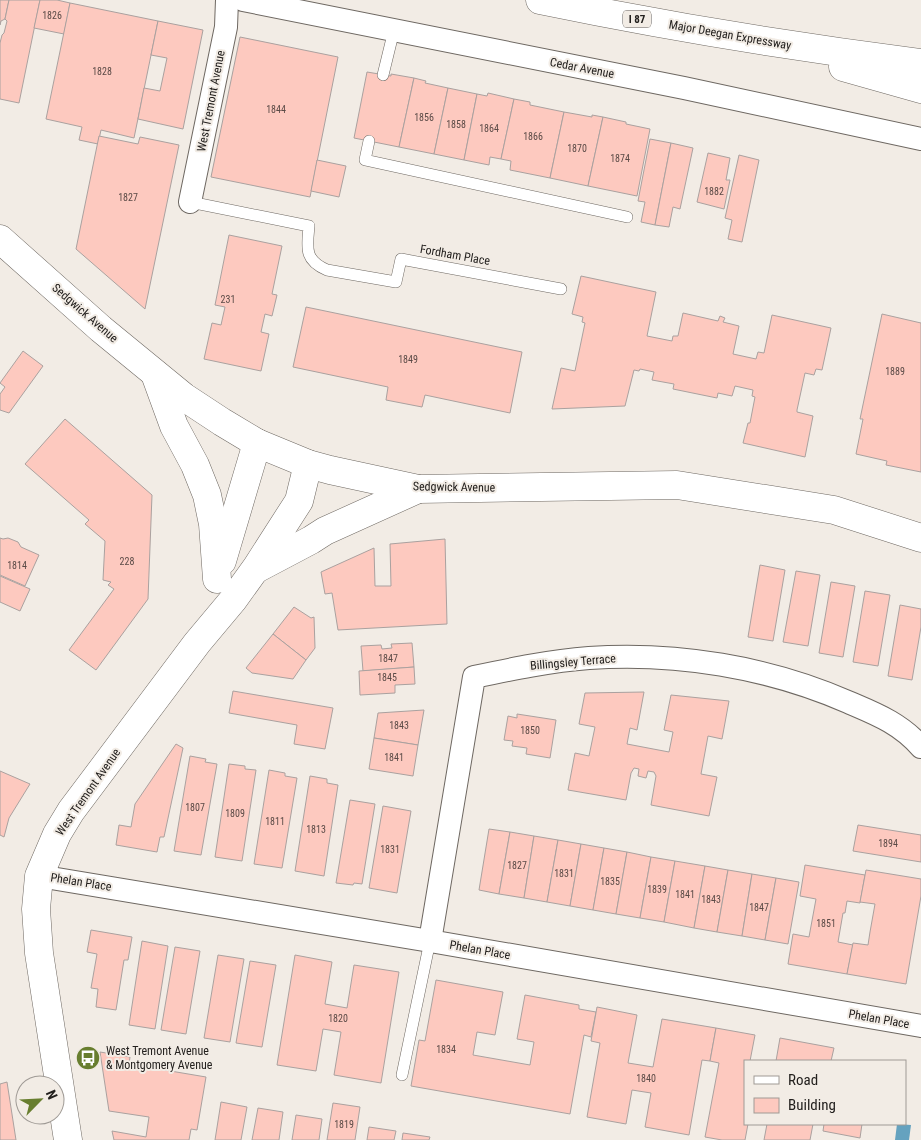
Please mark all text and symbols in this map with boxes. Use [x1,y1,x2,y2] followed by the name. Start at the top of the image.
[42,10,62,21] house number: 1826
[623,10,651,28] road number: I 87
[668,17,792,53] street label: Major Deegan Expressway
[194,49,228,153] street label: West Tremont Avenue
[549,55,616,81] street label: Cedar Avenue
[92,66,112,77] house number: 1828
[266,104,286,115] house number: 1844
[414,112,434,123] house number: 1856
[446,119,466,130] house number: 1858
[479,123,499,134] house number: 1864
[523,131,543,142] house number: 1866
[567,143,587,154] house number: 1870
[610,153,630,164] house number: 1874
[704,186,724,197] house number: 1882
[118,192,138,203] house number: 1827
[419,242,491,268] street label: Fordham Place
[49,281,121,346] street label: Sedgwick Avenue
[221,294,235,305] house number: 231
[398,354,418,365] house number: 1849
[885,366,905,377] house number: 1889
[413,479,496,495] street label: Sedgwick Avenue
[120,556,134,567] house number: 228
[7,560,27,571] house number: 1814
[530,651,617,673] street label: Billingsley Terrace
[378,653,398,664] house number: 1847
[377,672,397,683] house number: 1845
[389,720,409,731] house number: 1843
[520,725,540,736] house number: 1850
[53,746,123,838] street label: West Tremont Avenue
[384,752,404,763] house number: 1841
[185,802,205,813] house number: 1807
[225,808,245,819] house number: 1809
[265,816,285,827] house number: 1811
[306,824,326,835] house number: 1813
[878,838,898,849] house number: 1894
[380,844,400,855] house number: 1831
[507,860,527,871] house number: 1827
[554,868,574,879] house number: 1831
[50,870,113,894] street label: Phelan Place
[600,876,620,887] house number: 1835
[647,884,667,895] house number: 1839
[675,889,695,900] house number: 1841
[701,894,721,905] house number: 1843
[749,902,769,913] house number: 1847
[816,918,836,929] house number: 1851
[449,938,512,962] street label: Phelan Place
[848,1007,911,1031] street label: Phelan Place
[328,1013,348,1024] house number: 1820
[106,1044,213,1072] place label: West Tremont Avenue & Montgomery Avenue
[436,1044,456,1055] house number: 1834
[75,1045,101,1071] bus stop icon: West Tremont Avenue & Montgomery Avenue
[744,1060,906,1125] legend
[788,1071,818,1089] text: Road
[636,1073,656,1084] house number: 1840
[15,1075,65,1125] north arrow
[43,1088,61,1102] text: N
[788,1096,836,1114] text: Building
[334,1119,354,1130] house number: 1819

